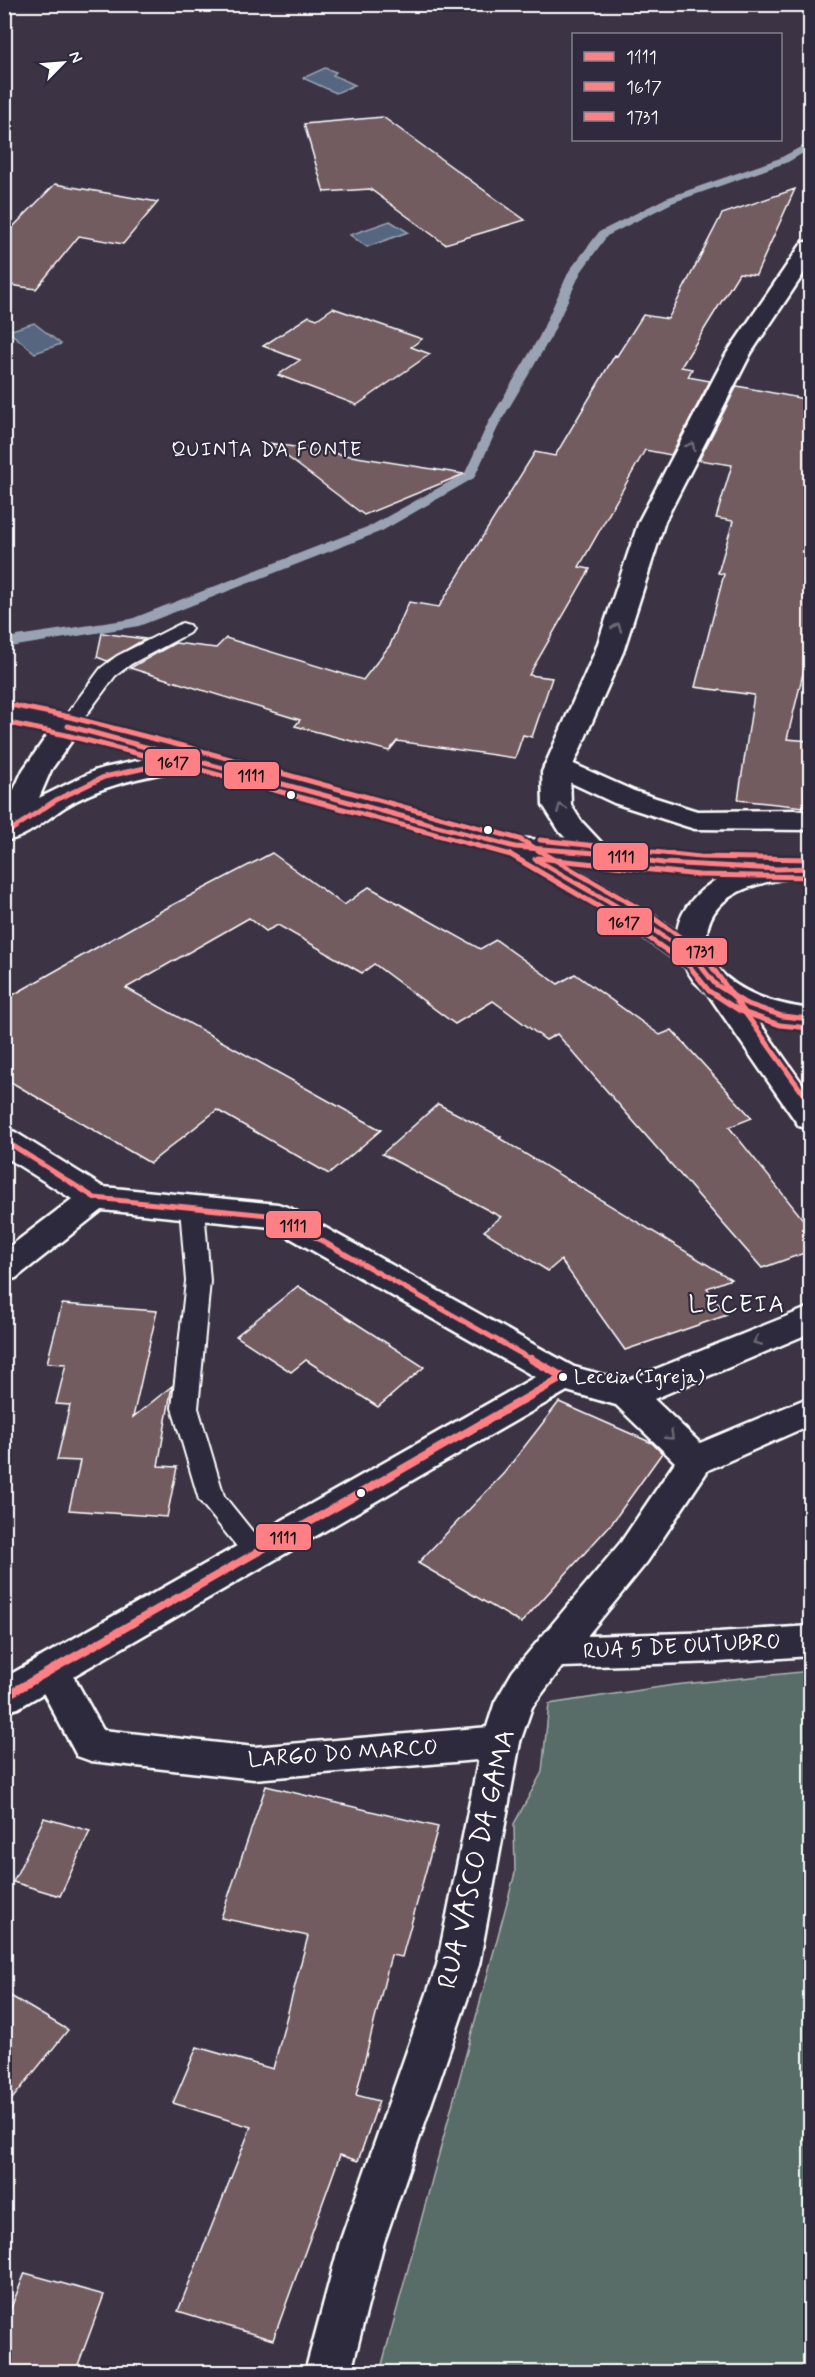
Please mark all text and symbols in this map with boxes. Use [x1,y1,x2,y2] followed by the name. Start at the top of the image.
[33,33,93,93] north arrow
[572,33,782,141] legend
[626,46,657,70] text: 1111
[63,48,87,67] text: N
[626,76,662,100] text: 1617
[626,106,659,130] text: 1731
[171,437,363,464] district label: QUINTA DA FONTE
[683,442,695,453] one-way arrow
[610,622,623,633] one-way arrow
[144,748,201,777] line badge: 1617
[157,753,189,774] text: 1617
[223,761,280,790] line badge: 1111
[237,766,265,787] text: 1111
[285,789,297,801] unlabelled marker
[556,803,568,814] one-way arrow
[482,824,494,836] unlabelled marker
[592,842,649,871] line badge: 1111
[607,847,635,868] text: 1111
[596,907,653,936] line badge: 1617
[608,913,640,934] text: 1617
[671,937,728,966] line badge: 1731
[686,942,714,963] text: 1731
[265,1210,322,1239] line badge: 1111
[279,1216,307,1237] text: 1111
[688,1290,786,1321] district label: LECEIA
[752,1334,763,1346] one-way arrow
[574,1364,705,1391] place label: Leceia (Igreja)
[557,1371,569,1383] marker: Leceia (Igreja)
[663,1428,674,1439] one-way arrow
[355,1487,367,1499] unlabelled marker
[255,1523,312,1551] line badge: 1111
[269,1528,297,1549] text: 1111
[582,1628,782,1666] street label: RUA 5 DE OUTUBRO
[430,1726,524,1992] street label: RUA VASCO DA GAMA
[247,1733,439,1775] street label: LARGO DO MARCO

